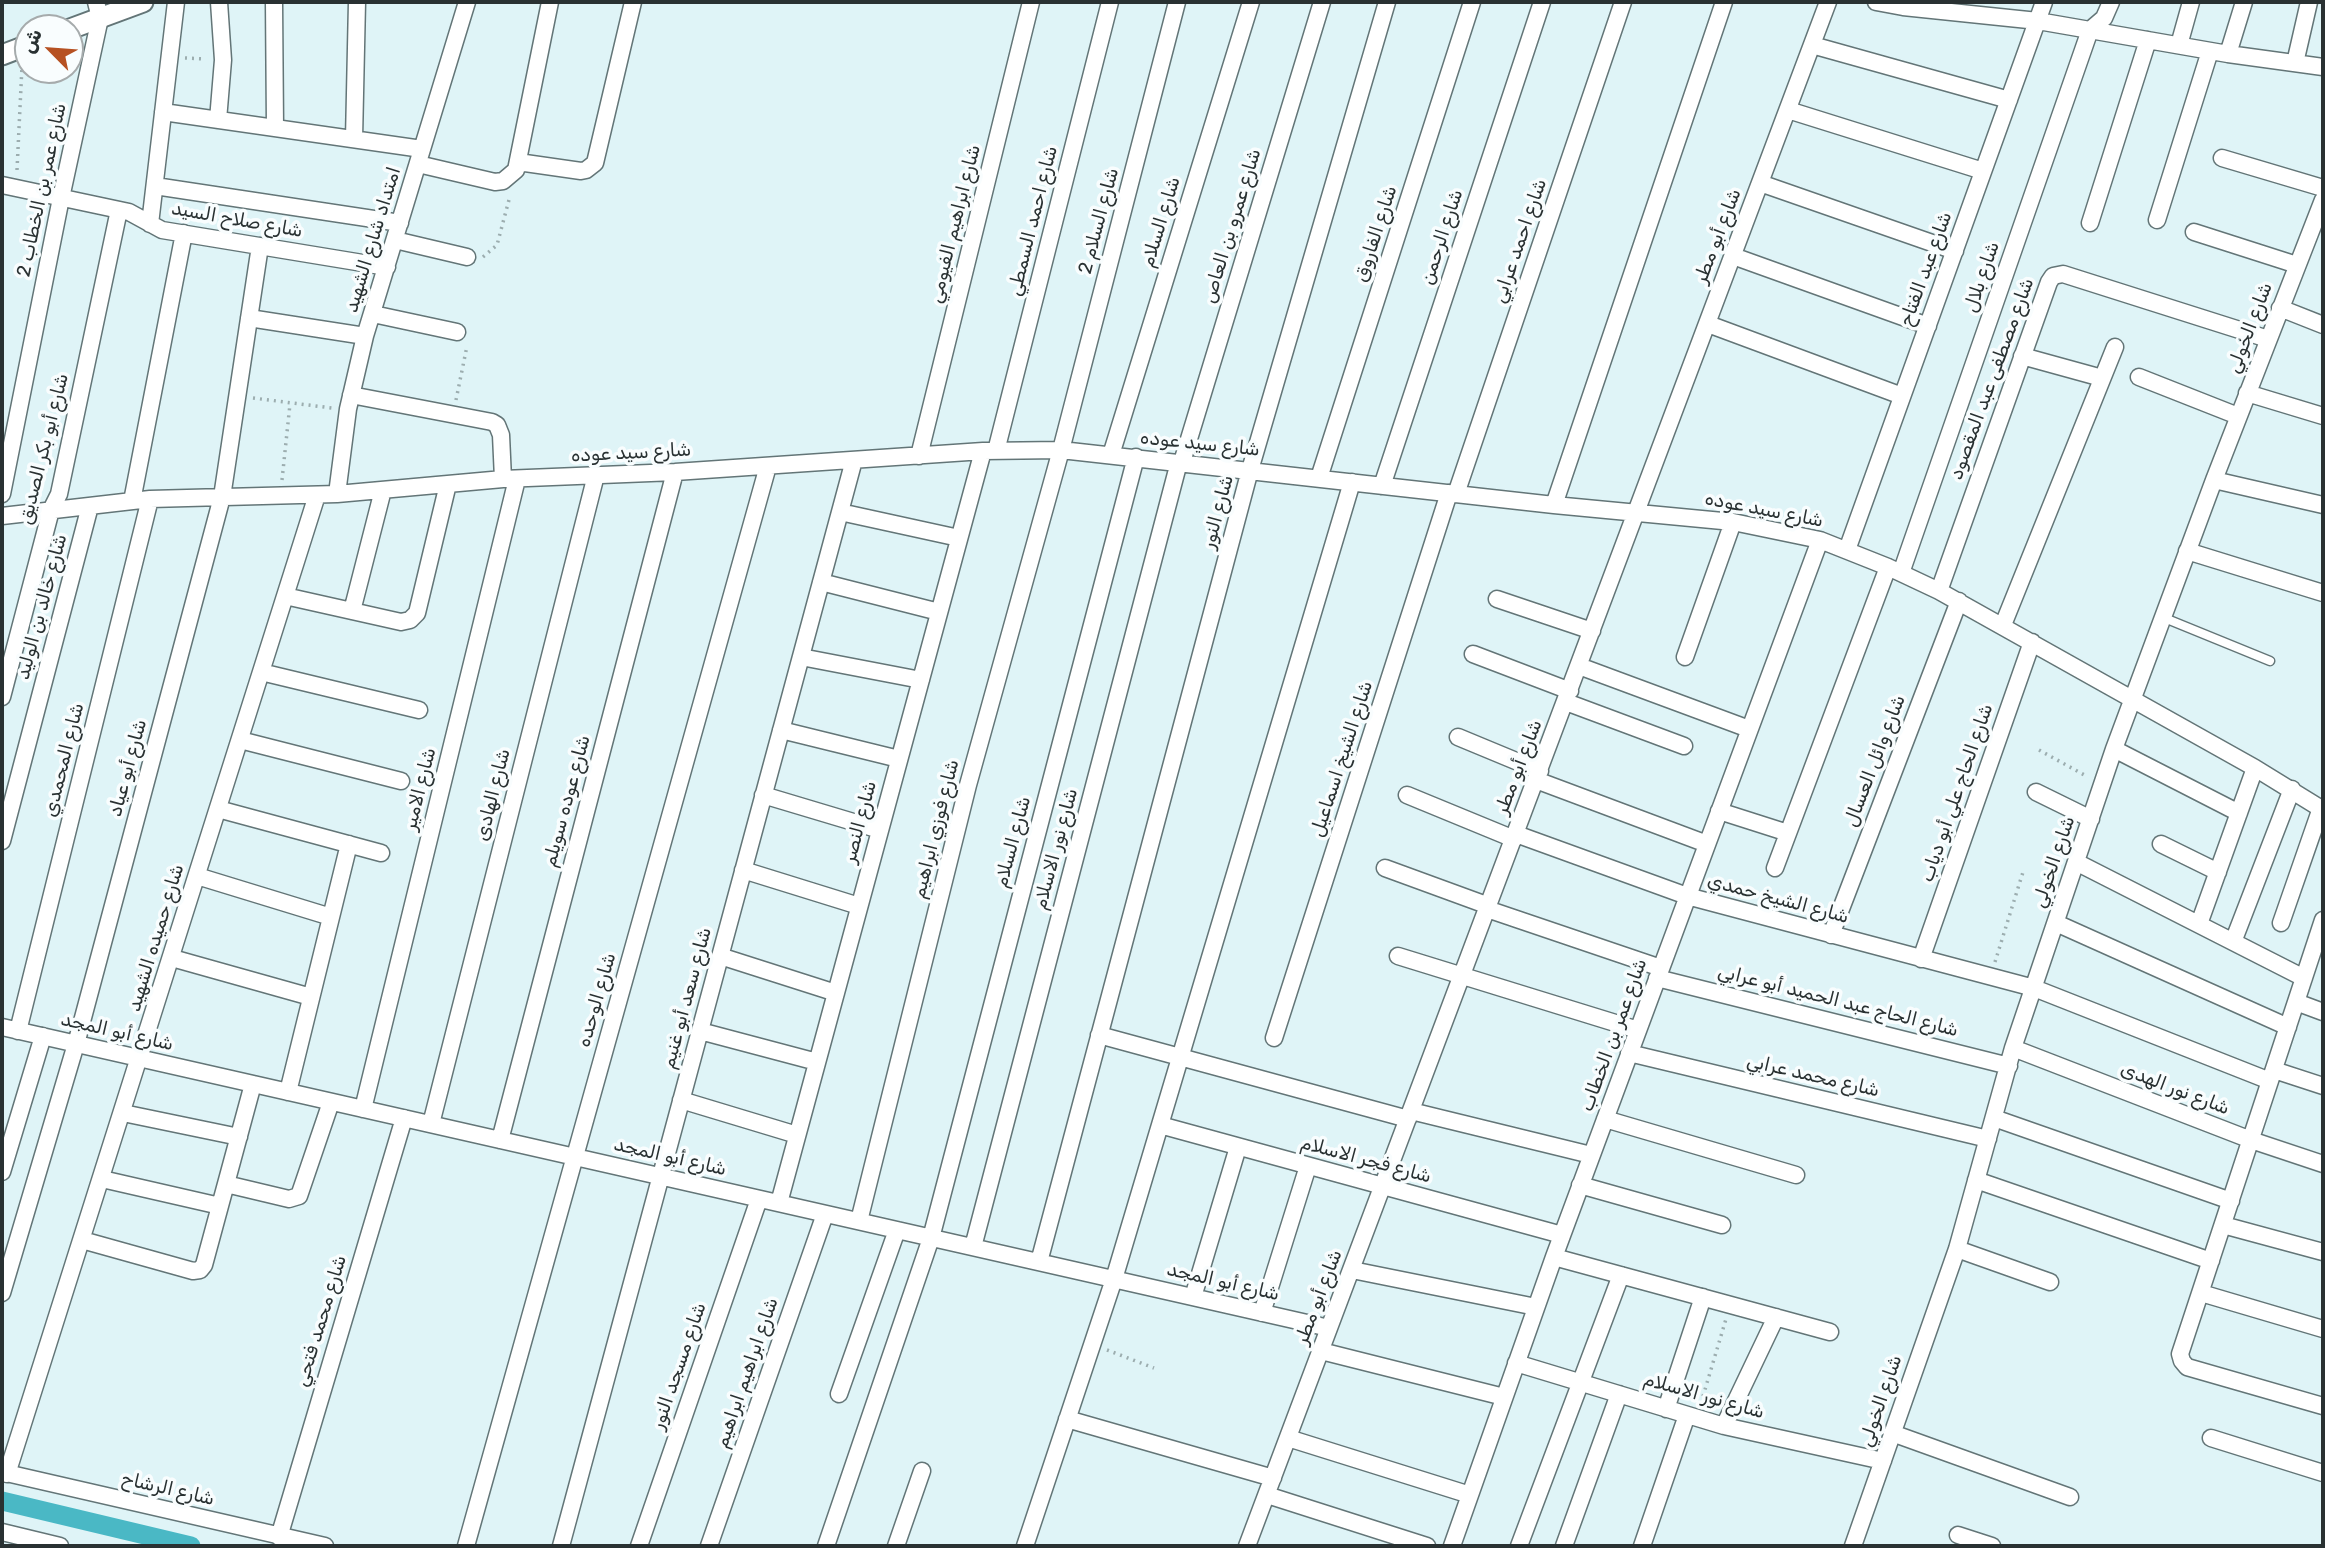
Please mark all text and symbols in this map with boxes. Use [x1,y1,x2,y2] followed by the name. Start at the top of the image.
[14,14,84,84] north arrow
[16,25,47,57] text: ش
[12,101,72,279] street label: شارع عمر بن الخطاب 2
[924,142,986,306] street label: شارع ابراهيم الفيومي
[1003,144,1063,298] street label: شارع احمد السمطي
[1198,146,1266,306] street label: شارع عمرو بن العاص
[340,164,406,316] street label: امتداد شارع الشهيد
[1074,165,1124,277] street label: شارع السلام 2
[1136,174,1186,270] street label: شارع السلام
[1488,176,1552,306] street label: شارع احمد عرابي
[1350,183,1402,285] street label: شارع الفاروق
[1690,185,1746,287] street label: شارع أبو مطر
[1416,186,1468,288] street label: شارع الرحمن
[170,197,304,243] street label: شارع صلاح السيد
[1895,209,1957,329] street label: شارع عبد الفتاح
[1959,239,2005,315] street label: شارع بلال
[1945,275,2039,483] street label: شارع مصطفى عبد المقصود
[2222,279,2278,377] street label: شارع الخولي
[14,371,74,527] street label: شارع أبو بكر الصديق
[1139,426,1261,462] street label: شارع سيد عوده
[570,438,692,468] street label: شارع سيد عوده
[1197,473,1239,551] street label: شارع النور
[1703,487,1825,533] street label: شارع سيد عوده
[12,532,72,682] street label: شارع خالد بن الوليد
[1306,678,1378,840] street label: شارع الشيخ اسماعيل
[1839,692,1911,830] street label: شارع وائل العسال
[39,701,89,819] street label: شارع المحمدي
[1916,701,1998,885] street label: شارع الحاج علي أبو دياب
[1491,716,1547,818] street label: شارع أبو مطر
[104,717,152,819] street label: شارع أبو عياد
[538,733,596,869] street label: شارع عوده سويلم
[399,745,441,833] street label: شارع الامير
[471,747,515,843] street label: شارع الهادى
[908,757,964,901] street label: شارع فوزي ابراهيم
[838,778,882,866] street label: شارع النصر
[1029,786,1083,912] street label: شارع نور الاسلام
[990,794,1036,890] street label: شارع السلام
[2028,813,2080,911] street label: شارع الخولي
[123,862,189,1014] street label: شارع حميده الشهيد
[1705,869,1851,929] street label: شارع الشيخ حمدي
[657,925,717,1071] street label: شارع سعد أبو غنيم
[573,950,621,1050] street label: شارع الوحده
[1576,955,1652,1115] street label: شارع عمر بن الخطاب
[1715,960,1961,1042] street label: شارع الحاج عبد الحميد أبو عرابي
[58,1008,176,1056] street label: شارع أبو المجد
[1744,1050,1882,1102] street label: شارع محمد عرابي
[2117,1058,2233,1120] street label: شارع نور الهدى
[1298,1132,1434,1188] street label: شارع فجر الاسلام
[611,1133,729,1181] street label: شارع أبو المجد
[1291,1246,1347,1348] street label: شارع أبو مطر
[290,1253,352,1389] street label: شارع محمد فتحي
[1164,1258,1282,1306] street label: شارع أبو المجد
[711,1295,783,1451] street label: شارع ابراهيم ابراهيم
[647,1300,711,1432] street label: شارع مسجد النور
[1855,1352,1907,1450] street label: شارع الخولي
[1641,1368,1767,1424] street label: شارع نور الاسلام
[119,1467,217,1511] street label: شارع الرشاح

